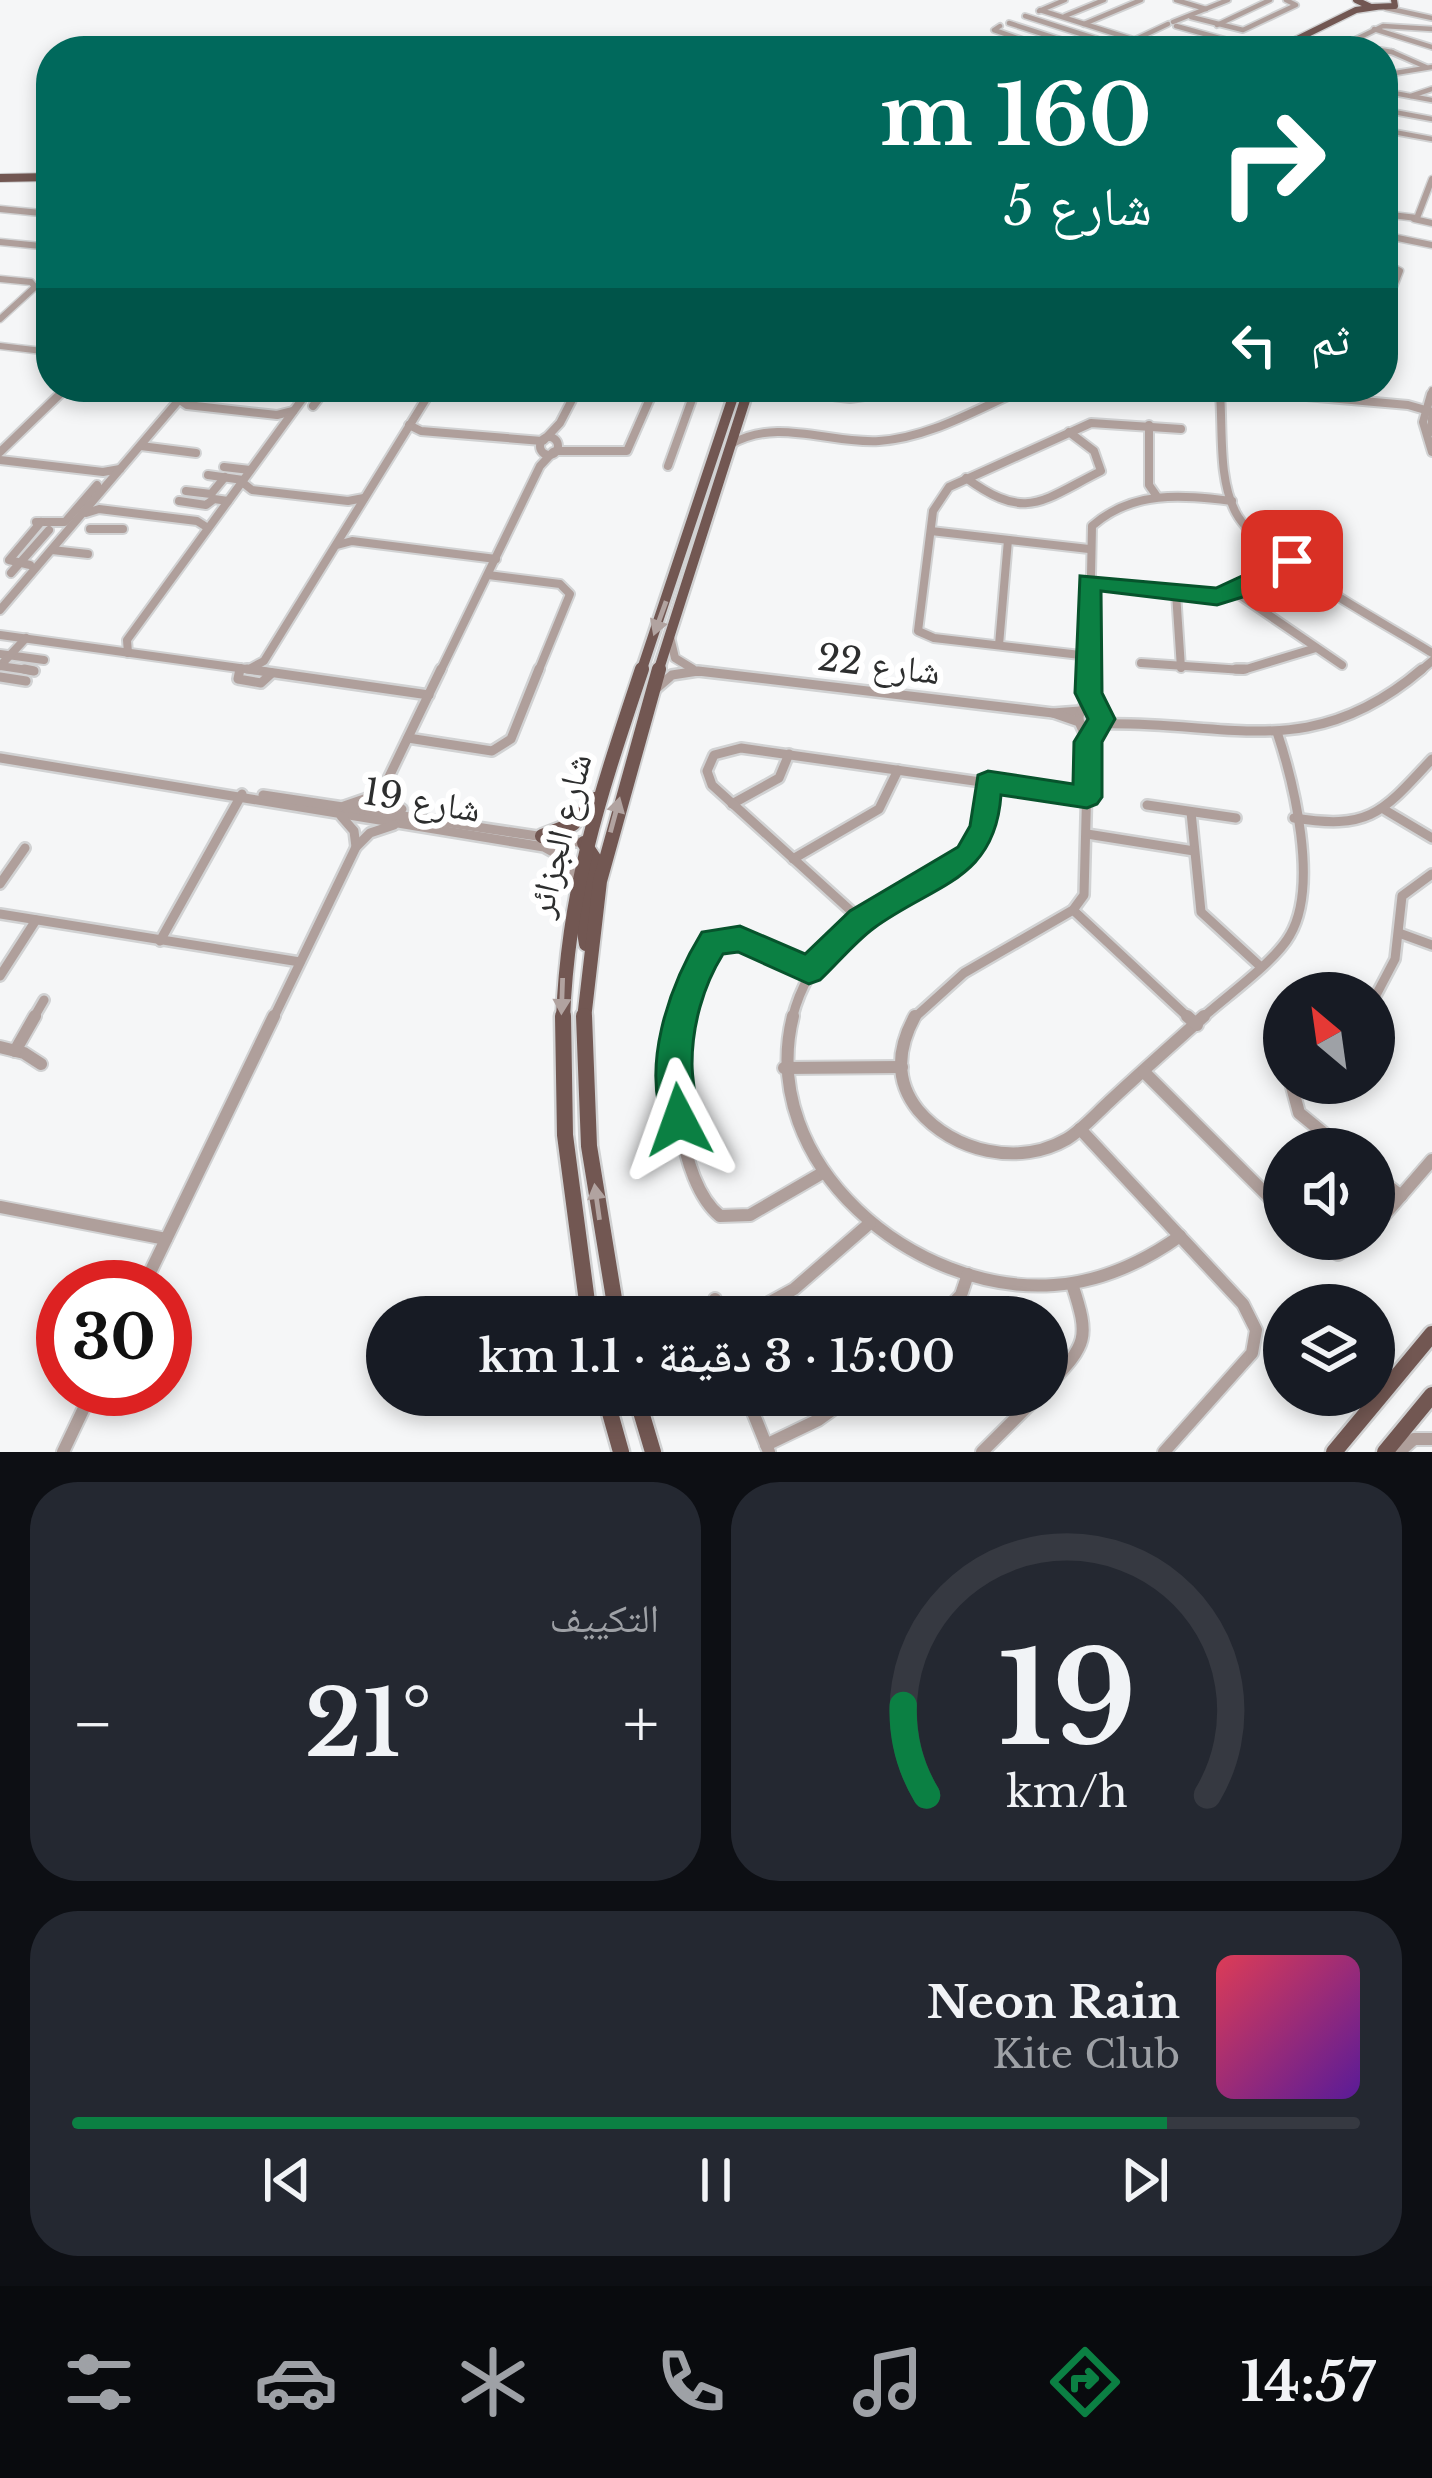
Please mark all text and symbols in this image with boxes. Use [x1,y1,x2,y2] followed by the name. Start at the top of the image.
[880,64,1152,168] text: 160 m
[1194,84,1350,240] icon: right
[1003,173,1152,240] text: شارع 5
[1311,311,1350,367] text: ثم
[1221,312,1287,378] icon: left
[1241,510,1343,612] pin
[1259,528,1325,594] icon: arrive
[650,600,668,636] one-way arrow
[815,635,943,694] street label: شارع 22
[517,749,601,922] street label: شارع الجزائر
[360,769,484,832] street label: شارع 19
[607,796,626,833] one-way arrow
[1263,972,1395,1104] north arrow
[1263,972,1395,1416] map controls
[552,978,571,1016] one-way arrow
[616,1057,742,1183] position arrow
[1263,1128,1395,1260] button: sound
[587,1182,606,1220] one-way arrow
[36,1260,192,1416] speed limit sign: 30
[1263,1284,1395,1416] button: layers
[479,1328,955,1384] text: 15:00 · 3 دقيقة · 1.1 km
[550,1594,659,1643] text: التكييف
[997,1623,1136,1778] text: 19
[305,1669,432,1780] text: 21°
[72,1683,114,1765] text: −
[623,1683,659,1765] text: +
[1006,1764,1127,1818] text: km/h
[927,1974,1180,2030] text: Neon Rain
[992,2030,1180,2079] text: Kite Club
[254,2147,320,2213] icon: previous
[683,2147,749,2213] icon: pause
[1112,2147,1178,2213] icon: next
[57,2340,141,2424] icon: filters
[254,2340,338,2424] icon: car
[451,2340,535,2424] icon: climate
[649,2340,733,2424] icon: phone
[846,2340,930,2424] icon: music
[1043,2340,1127,2424] icon: directions
[1241,2349,1375,2416] text: 14:57

